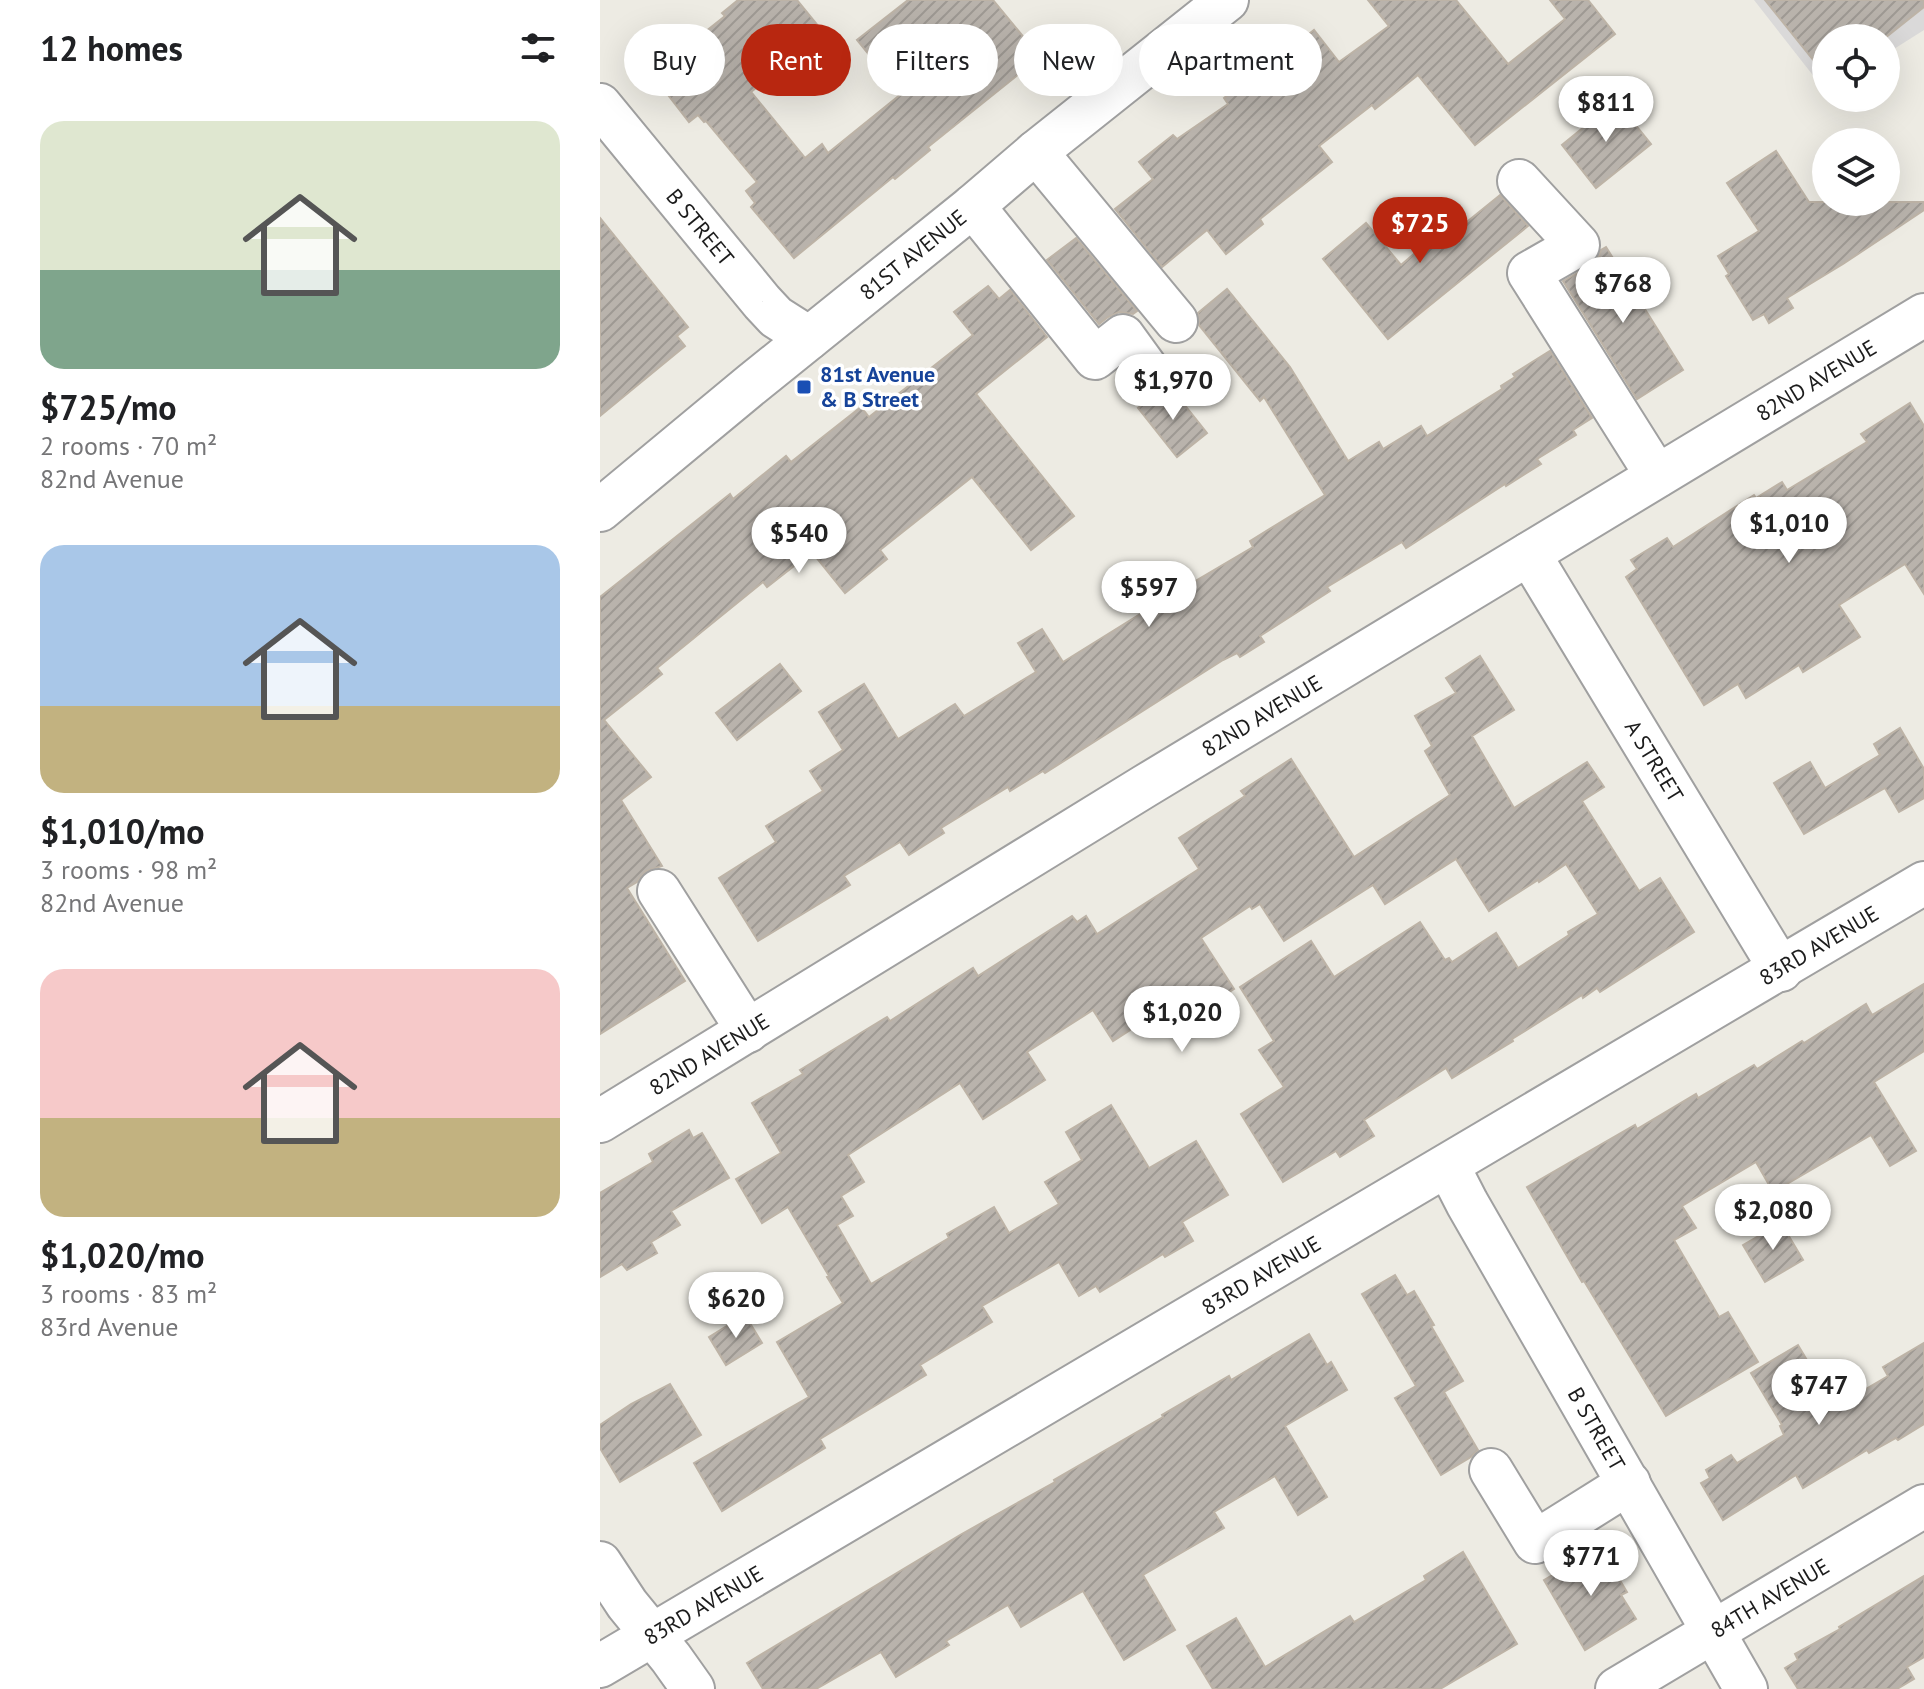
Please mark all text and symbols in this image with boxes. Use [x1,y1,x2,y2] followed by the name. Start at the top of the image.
[624,24,725,96] chip: Buy
[741,24,851,96] chip: Rent
[867,24,998,96] chip: Filters
[1014,24,1123,96] chip: New
[1139,24,1322,96] chip: Apartment
[1812,24,1900,216] map controls
[1812,24,1900,112] button: locate
[40,26,183,70] text: 12 homes
[516,26,560,70] icon: filters
[1559,76,1653,144] pin: $811
[1577,85,1635,118] text: $811
[1812,128,1900,216] button: layers
[228,173,372,317] icon: home
[660,183,740,271] street label: B STREET
[1373,197,1467,265] pin: $725
[854,203,972,306] street label: 81ST AVENUE
[1391,206,1449,239] text: $725
[1576,257,1670,325] pin: $768
[1594,266,1652,299] text: $768
[1751,333,1881,427] street label: 82ND AVENUE
[1108,354,1238,422] pin: $1,970
[820,360,935,413] place label: 81st Avenue & B Street
[1133,363,1213,396] text: $1,970
[795,378,813,396] marker: 81st Avenue & B Street
[40,385,177,429] text: $725/mo
[40,429,217,462] text: 2 rooms · 70 m²
[40,462,184,495] text: 82nd Avenue
[1724,497,1854,565] pin: $1,010
[1749,506,1829,539] text: $1,010
[752,507,846,575] pin: $540
[770,516,828,549] text: $540
[1102,561,1196,629] pin: $597
[1120,570,1178,603] text: $597
[228,597,372,741] icon: home
[1196,668,1327,763] street label: 82ND AVENUE
[1619,715,1690,807] street label: A STREET
[40,809,204,853] text: $1,010/mo
[40,853,217,886] text: 3 rooms · 98 m²
[40,886,184,919] text: 82nd Avenue
[1754,899,1884,991] street label: 83RD AVENUE
[1117,986,1247,1054] pin: $1,020
[1142,995,1222,1028] text: $1,020
[644,1007,774,1101] street label: 82ND AVENUE
[228,1021,372,1165] icon: home
[1708,1184,1838,1252] pin: $2,080
[1733,1193,1813,1226] text: $2,080
[1196,1229,1326,1321] street label: 83RD AVENUE
[40,1233,204,1277] text: $1,020/mo
[689,1272,783,1340] pin: $620
[40,1277,217,1310] text: 3 rooms · 83 m²
[707,1281,765,1314] text: $620
[40,1310,178,1343] text: 83rd Avenue
[1772,1359,1866,1427] pin: $747
[1790,1368,1848,1401] text: $747
[1562,1382,1632,1476] street label: B STREET
[1544,1530,1638,1598] pin: $771
[1562,1539,1620,1572] text: $771
[1705,1552,1834,1644] street label: 84TH AVENUE
[639,1559,768,1651] street label: 83RD AVENUE

